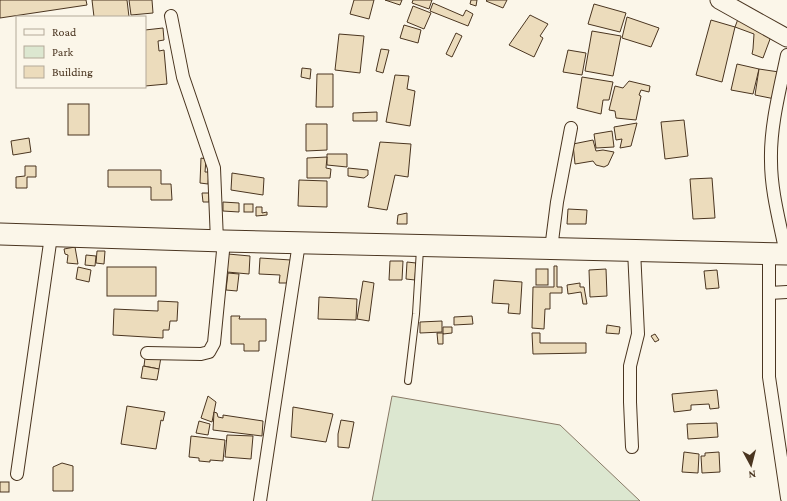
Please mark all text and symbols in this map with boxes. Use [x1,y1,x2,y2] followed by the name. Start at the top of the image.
[16,16,146,88] legend
[52,25,77,39] text: Road
[52,45,74,59] text: Park
[52,65,93,79] text: Building
[731,445,771,485] north arrow
[747,469,757,481] text: N

